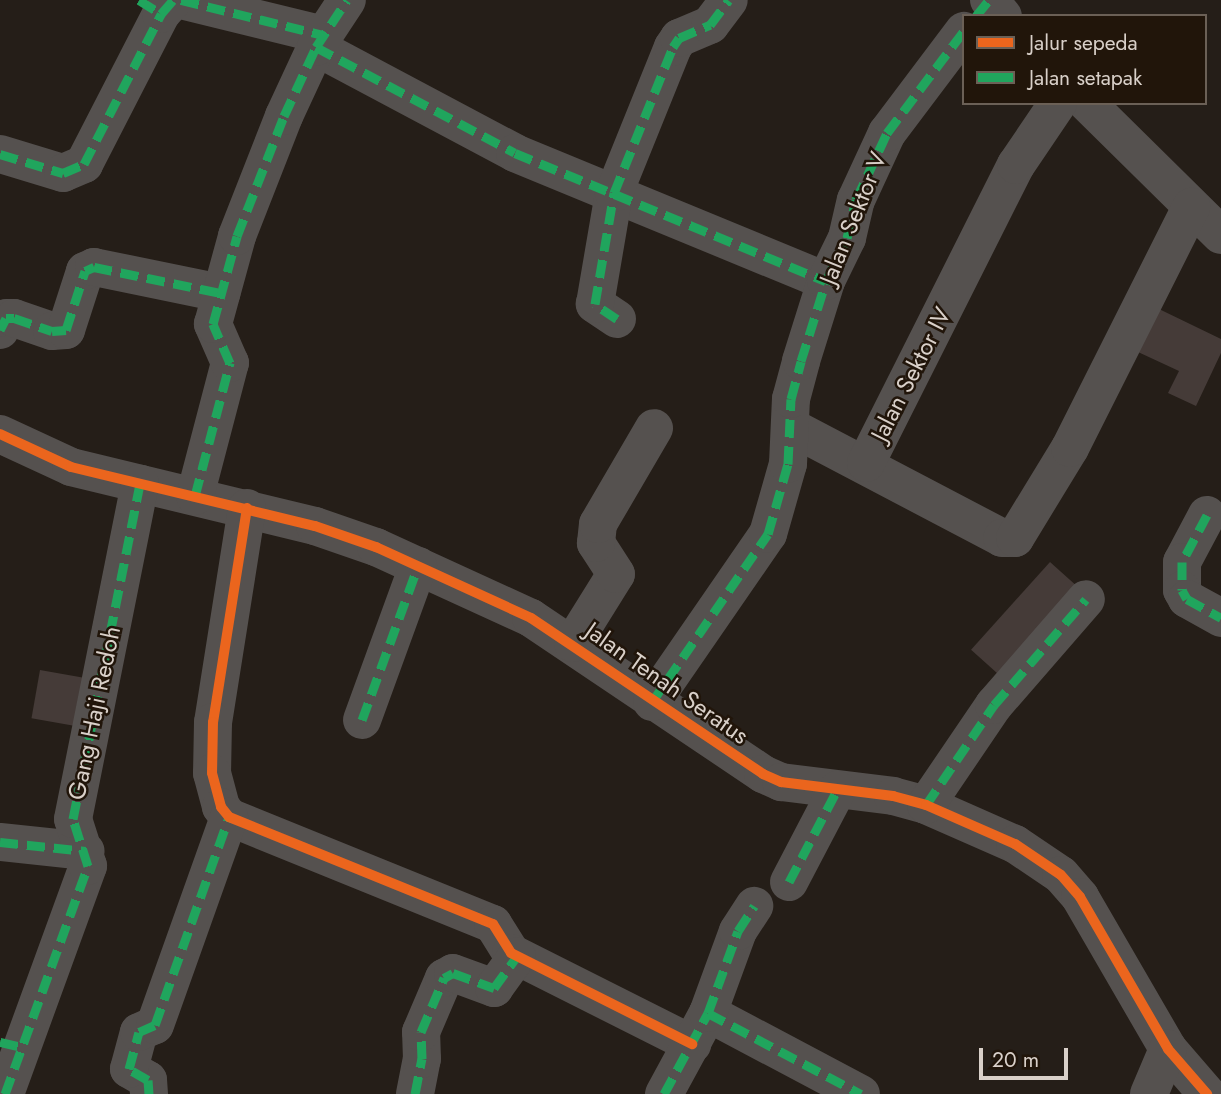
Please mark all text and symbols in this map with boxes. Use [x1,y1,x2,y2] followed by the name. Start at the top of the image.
[962,14,1207,105] legend
[1029,28,1138,58] text: Jalur sepeda
[1029,63,1142,93] text: Jalan setapak
[813,148,893,288] street label: Jalan Sektor V
[865,302,957,446] street label: Jalan Sektor IV
[580,616,754,750] street label: Jalan Tenah Seratus
[62,623,126,803] street label: Gang Haji Redoh
[983,1034,1072,1078] scale bar
[992,1045,1039,1075] text: 20 m

